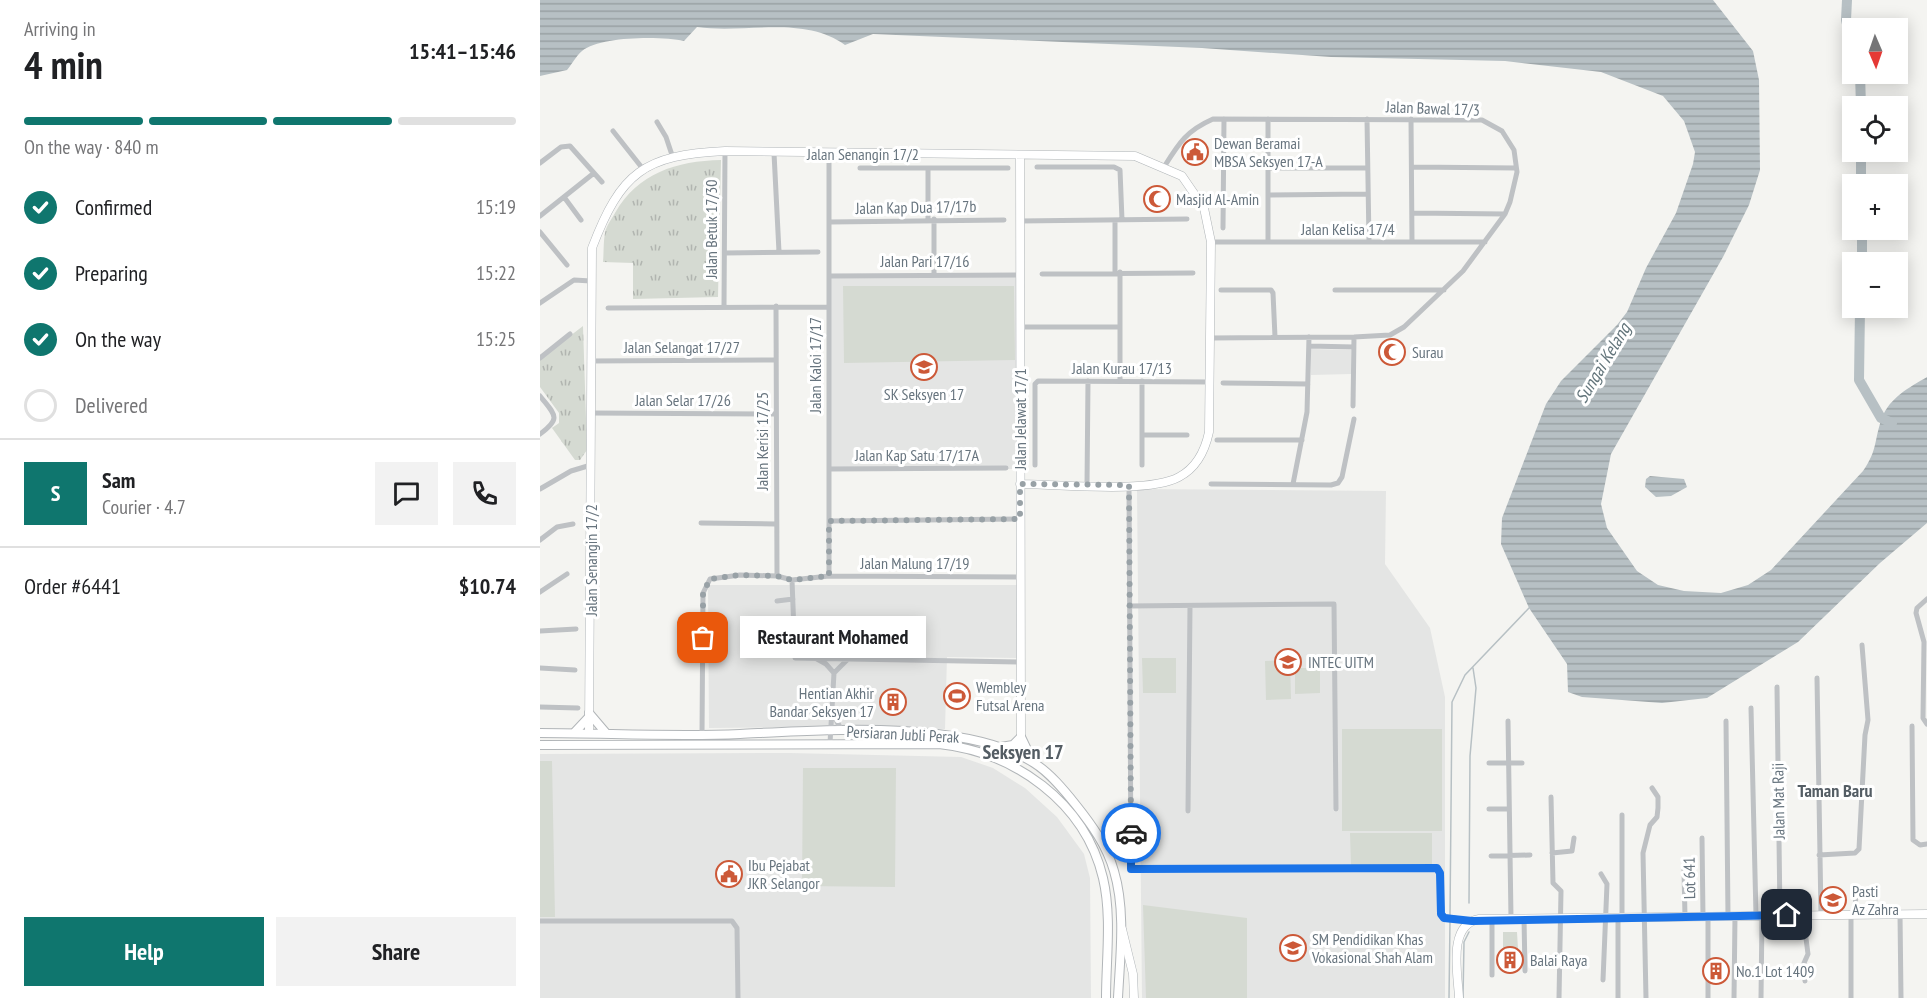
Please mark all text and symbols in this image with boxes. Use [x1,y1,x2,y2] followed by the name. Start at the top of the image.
[24,16,96,42] text: Arriving in
[1842,18,1908,84] north arrow
[1842,18,1908,318] map controls
[409,37,516,65] text: 15:41–15:46
[24,39,103,90] text: 4 min
[1385,96,1480,120] street label: Jalan Bawal 17/3
[1842,96,1908,162] button: locate
[1214,133,1323,171] place label: Dewan Beramai MBSA Seksyen 17-A
[24,134,159,160] text: On the way · 840 m
[1180,137,1210,167] public building icon: Dewan Beramai MBSA Seksyen 17-A
[806,144,919,164] street label: Jalan Senangin 17/2
[1842,174,1908,240] button: +
[701,179,721,280] street label: Jalan Betuk 17/30
[1142,184,1172,214] mosque icon: Masjid Al-Amin
[1176,189,1259,209] place label: Masjid Al-Amin
[24,191,57,224] icon: check
[75,193,152,221] text: Confirmed
[476,194,516,220] text: 15:19
[854,196,977,218] street label: Jalan Kap Dua 17/17b
[1300,219,1395,239] street label: Jalan Kelisa 17/4
[880,251,969,271] street label: Jalan Pari 17/16
[1842,252,1908,318] button: −
[24,257,57,290] icon: check
[75,259,148,287] text: Preparing
[476,260,516,286] text: 15:22
[805,317,825,414] street label: Jalan Kaloi 17/17
[1570,318,1636,407] water label: Sungai Kelang
[24,323,57,356] icon: check
[75,325,161,353] text: On the way
[476,326,516,352] text: 15:25
[623,337,740,357] street label: Jalan Selangat 17/27
[1377,337,1407,367] mosque icon: Surau
[1412,342,1444,362] place label: Surau
[909,352,939,382] school or university icon: SK Seksyen 17
[1071,358,1172,378] street label: Jalan Kurau 17/13
[1010,368,1030,471] street label: Jalan Jelawat 17/1
[884,384,964,404] place label: SK Seksyen 17
[634,390,731,410] street label: Jalan Selar 17/26
[75,391,148,419] text: Delivered
[752,392,772,491] street label: Jalan Kerisi 17/25
[854,445,979,465] street label: Jalan Kap Satu 17/17A
[375,462,438,525] button: chat
[453,462,516,525] button: phone
[102,466,135,494] text: Sam
[51,479,60,507] text: S
[102,494,186,520] text: Courier · 4.7
[581,504,601,617] street label: Jalan Senangin 17/2
[860,553,969,573] street label: Jalan Malung 17/19
[24,572,121,600] text: Order #6441
[459,572,516,600] text: $10.74
[677,612,728,663] pin
[739,617,925,659] callout: Restaurant Mohamed
[686,621,719,654] icon: bag
[758,624,908,650] text: Restaurant Mohamed
[1273,647,1303,677] school or university icon: INTEC UITM
[1308,652,1374,672] place label: INTEC UITM
[976,677,1044,715] place label: Wembley Futsal Arena
[942,681,972,711] sports icon: Wembley Futsal Arena
[769,683,875,721] place label: Hentian Akhir Bandar Seksyen 17
[878,687,908,717] building icon: Hentian Akhir Bandar Seksyen 17
[846,721,961,747] street label: Persiaran Jubli Perak
[982,739,1064,765] district label: Seksyen 17
[1767,763,1789,840] street label: Jalan Mat Raji
[1797,779,1873,802] district label: Taman Baru
[1101,803,1161,863] courier
[1115,817,1148,850] icon: car
[747,855,820,893] place label: Ibu Pejabat JKR Selangor
[1679,857,1699,899] street label: Lot 641
[714,859,744,889] public building icon: Ibu Pejabat JKR Selangor
[1852,881,1899,919] place label: Pasti Az Zahra
[1818,885,1848,915] school or university icon: Pasti Az Zahra
[1761,889,1812,940] pin
[1770,898,1803,931] icon: home
[24,917,264,986] button: Help
[276,917,516,986] button: Share
[1311,929,1433,967] place label: SM Pendidikan Khas Vokasional Shah Alam
[1278,933,1308,963] school or university icon: SM Pendidikan Khas Vokasional Shah Alam
[1495,945,1525,975] building icon: Balai Raya
[1530,950,1587,970] place label: Balai Raya
[1701,956,1731,986] building icon: No.1 Lot 1409
[1736,961,1814,981] place label: No.1 Lot 1409

